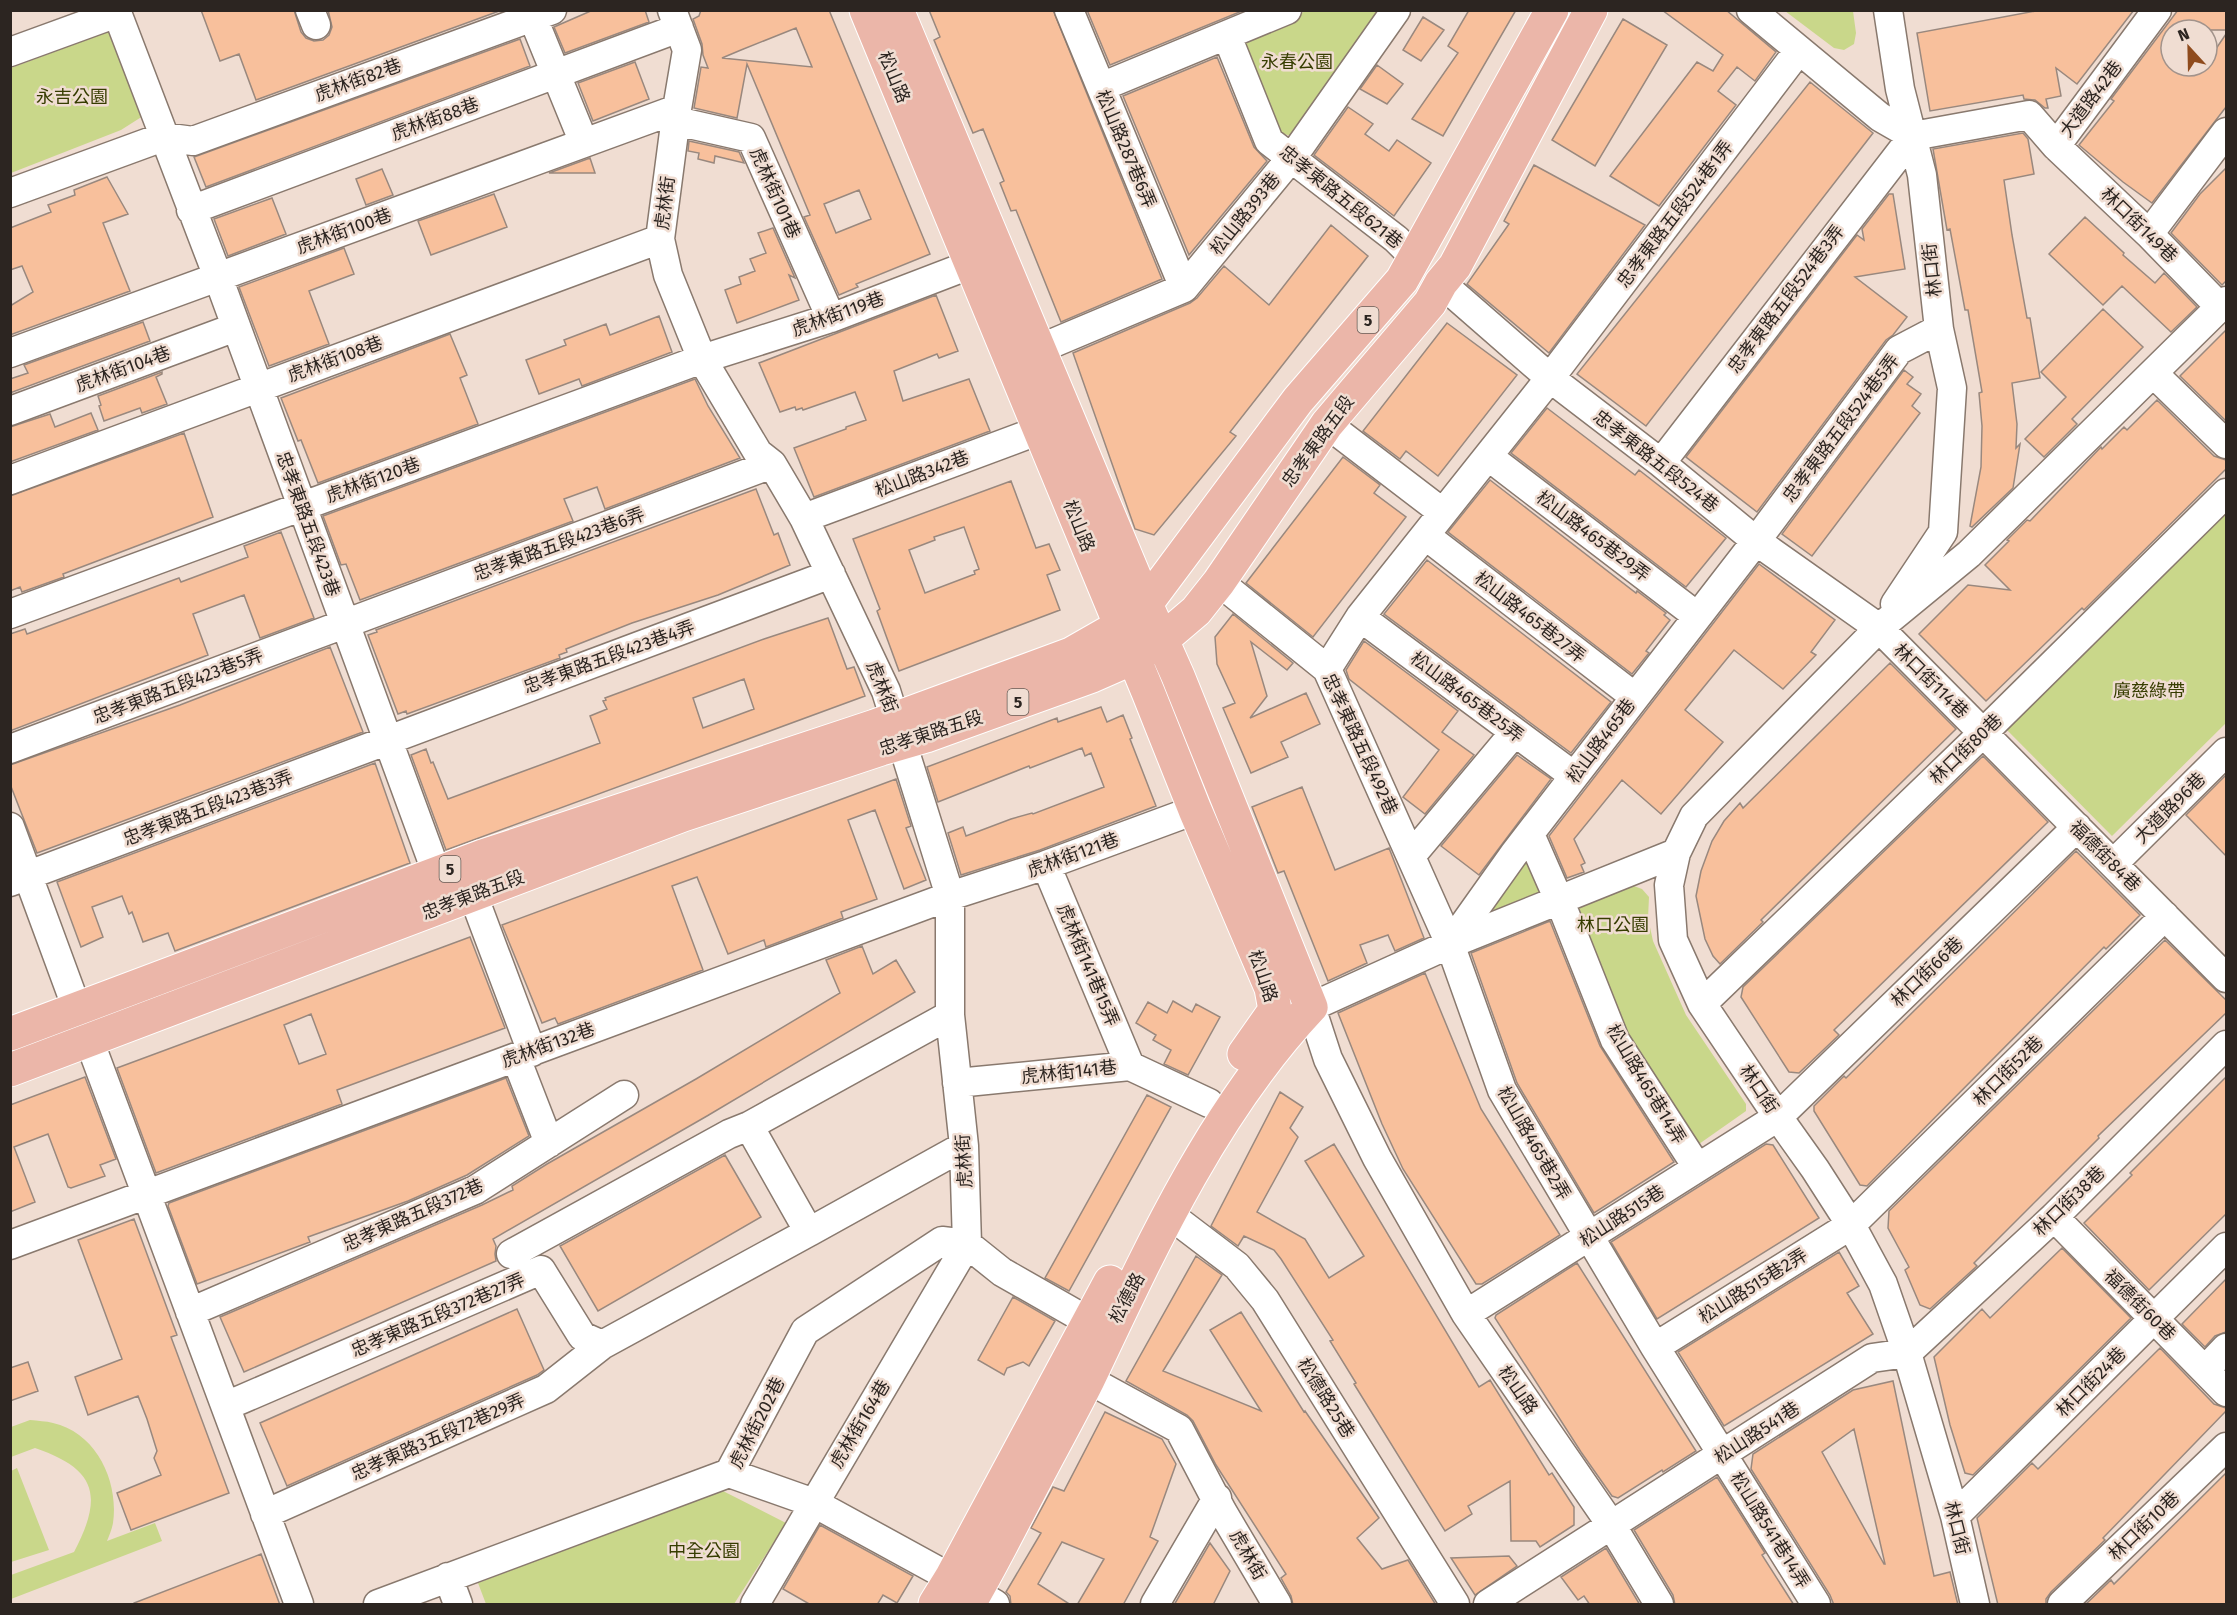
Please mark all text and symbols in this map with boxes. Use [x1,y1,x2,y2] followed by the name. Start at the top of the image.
[2159,18,2219,78] north arrow
[2175,24,2192,45] text: N
[873,48,915,106] street label: 松山路
[1261,51,1333,73] park label: 永春公園
[312,54,404,106] street label: 虎林街82巷
[2055,56,2127,142] street label: 大道路42巷
[36,86,108,108] park label: 永吉公園
[1091,87,1161,211] street label: 松山路287巷6弄
[388,93,482,145] street label: 虎林街88巷
[1612,136,1738,292] street label: 忠孝東路五段524巷1弄
[1275,141,1407,253] street label: 忠孝東路五段621巷
[745,144,805,242] street label: 虎林街101巷
[1205,169,1285,259] street label: 松山路393巷
[651,175,679,231] street label: 虎林街
[2096,183,2182,267] street label: 林口街149巷
[293,204,395,258] street label: 虎林街100巷
[1723,221,1849,377] street label: 忠孝東路五段524巷3弄
[1918,242,1946,298] street label: 林口街
[789,287,887,341] street label: 虎林街119巷
[1358,307,1378,333] road number: 5
[284,332,386,386] street label: 虎林街108巷
[73,342,173,396] street label: 虎林街104巷
[1778,350,1904,506] street label: 忠孝東路五段524巷5弄
[1277,391,1359,491] street label: 忠孝東路五段
[1589,405,1723,517] street label: 忠孝東路五段524巷
[872,446,972,502] street label: 松山路342巷
[271,448,345,600] street label: 忠孝東路五段423巷
[323,453,423,507] street label: 虎林街120巷
[1532,486,1654,586] street label: 松山路465巷29弄
[1059,497,1099,555] street label: 松山路
[470,503,648,585] street label: 忠孝東路五段423巷6弄
[1470,567,1590,667] street label: 松山路465巷27弄
[520,616,698,698] street label: 忠孝東路五段423巷4弄
[1889,639,1973,723] street label: 林口街114巷
[90,643,266,729] street label: 忠孝東路五段423巷5弄
[1406,647,1528,747] street label: 松山路465巷25弄
[862,658,902,716] street label: 虎林街
[1318,670,1402,818] street label: 忠孝東路五段492巷
[2113,680,2185,702] park label: 廣慈綠帶
[1008,689,1028,715] road number: 5
[1562,694,1640,788] street label: 松山路465巷
[876,706,986,760] street label: 忠孝東路五段
[1925,709,2007,789] street label: 林口街80巷
[120,765,296,851] street label: 忠孝東路五段423巷3弄
[2130,768,2210,848] street label: 大道路96巷
[2065,816,2145,896] street label: 福德街84巷
[1024,828,1122,882] street label: 虎林街121巷
[440,856,460,882] road number: 5
[419,865,527,925] street label: 忠孝東路五段
[1052,900,1124,1030] street label: 虎林街141巷15弄
[1577,914,1649,936] park label: 林口公園
[1887,932,1967,1012] street label: 林口街66巷
[1244,947,1282,1005] street label: 松山路
[498,1018,598,1072] street label: 虎林街132巷
[1602,1020,1690,1148] street label: 松山路465巷14弄
[1969,1032,2047,1110] street label: 林口街52巷
[1020,1056,1118,1088] street label: 虎林街141巷
[1735,1060,1783,1118] street label: 林口街
[1493,1083,1575,1203] street label: 松山路465巷2弄
[952,1133,976,1189] street label: 虎林街
[2029,1162,2109,1240] street label: 林口街38巷
[339,1174,487,1256] street label: 忠孝東路五段372巷
[1575,1180,1669,1252] street label: 松山路515巷
[1695,1244,1811,1328] street label: 松山路515巷2弄
[2100,1265,2180,1345] street label: 福德街60巷
[348,1268,528,1362] street label: 忠孝東路五段372巷27弄
[1105,1269,1149,1327] street label: 松德路
[2051,1342,2131,1422] street label: 林口街24巷
[1293,1354,1359,1442] street label: 松德路25巷
[1494,1362,1542,1418] street label: 松山路
[725,1374,789,1472] street label: 虎林街202巷
[825,1376,895,1472] street label: 虎林街164巷
[348,1389,528,1485] street label: 忠孝東路3五段72巷29弄
[1710,1397,1804,1469] street label: 松山路541巷
[1726,1468,1814,1592] street label: 松山路541巷14弄
[2104,1487,2184,1565] street label: 林口街10巷
[1940,1499,1974,1557] street label: 林口街
[1225,1526,1271,1584] street label: 虎林街
[668,1540,740,1562] park label: 中全公園

